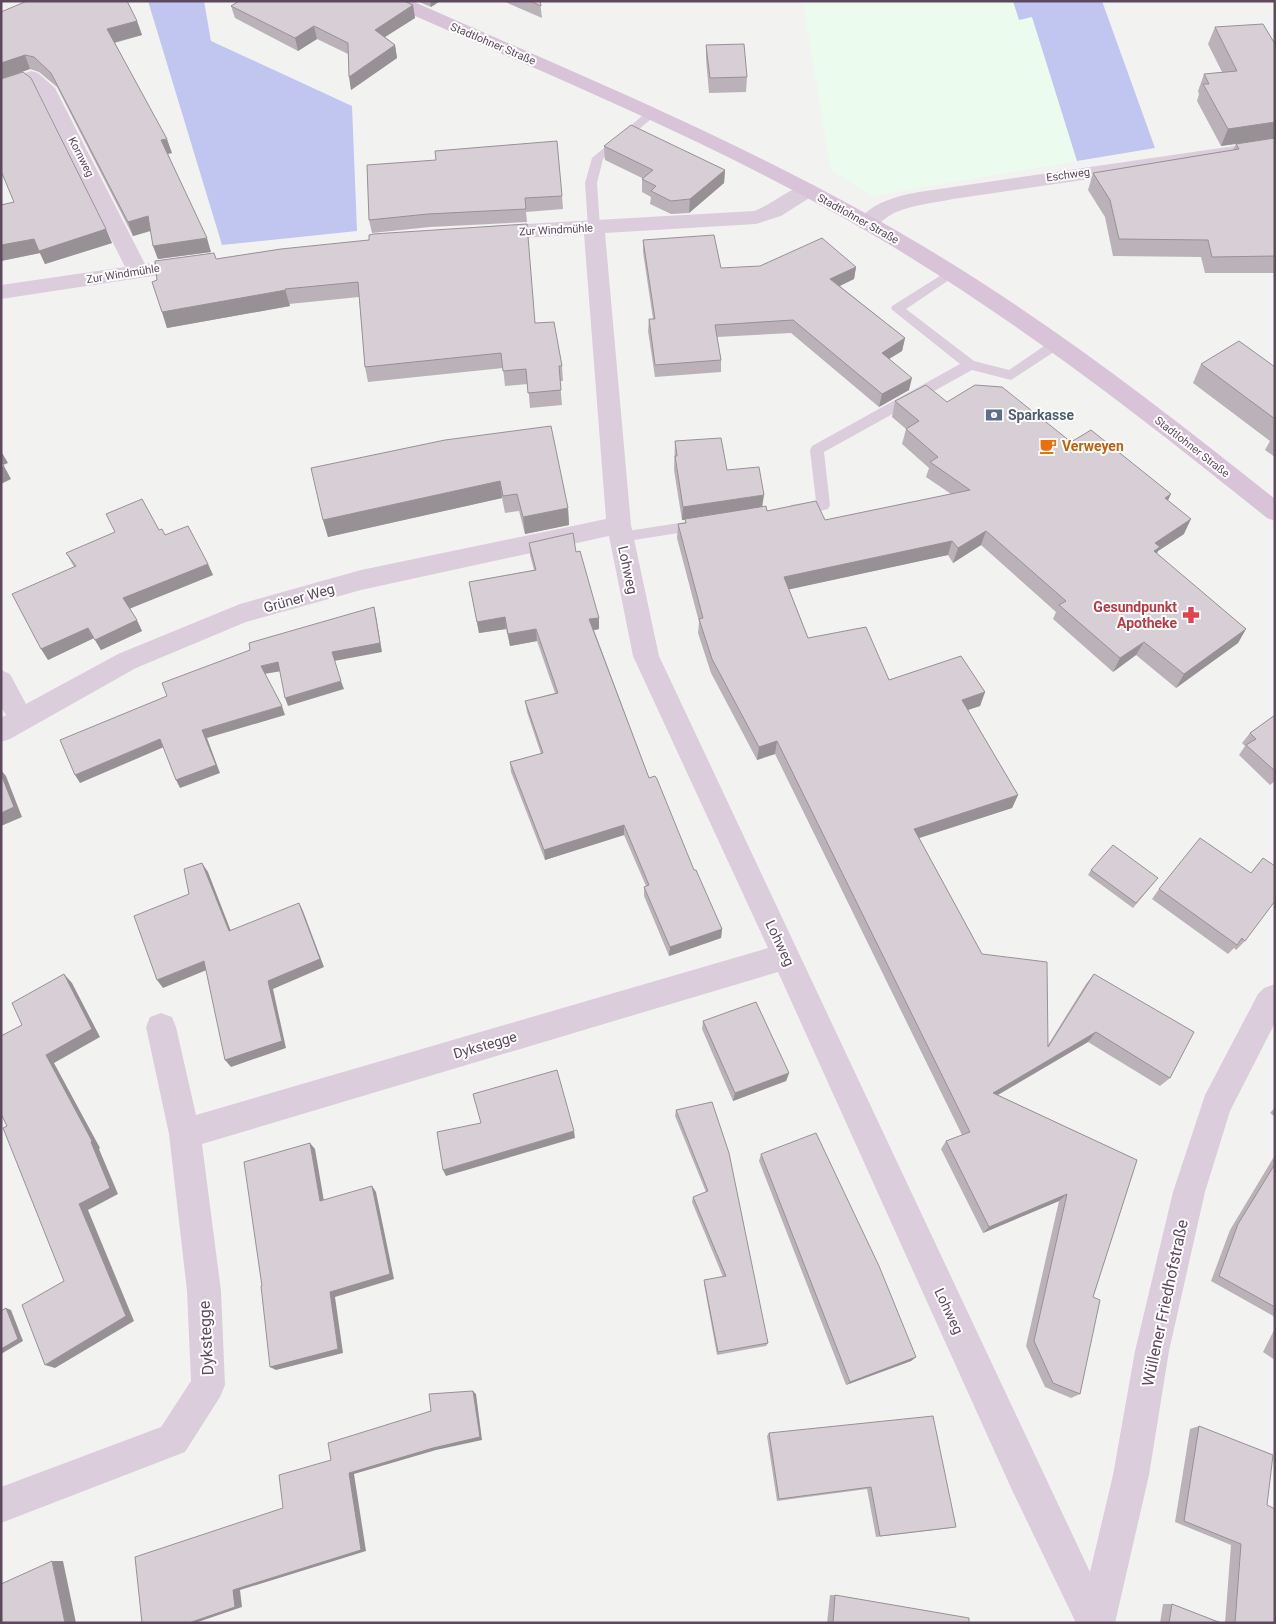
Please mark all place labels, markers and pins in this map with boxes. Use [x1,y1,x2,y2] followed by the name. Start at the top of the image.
[984,405,1004,425] bank icon: Sparkasse
[1008,407,1074,423] place label: Sparkasse
[1038,436,1058,456] cafe icon: Verweyen
[1062,438,1124,454] place label: Verweyen
[1093,599,1177,631] place label: Gesundpunkt Apotheke
[1181,605,1201,625] pharmacy icon: Gesundpunkt Apotheke

